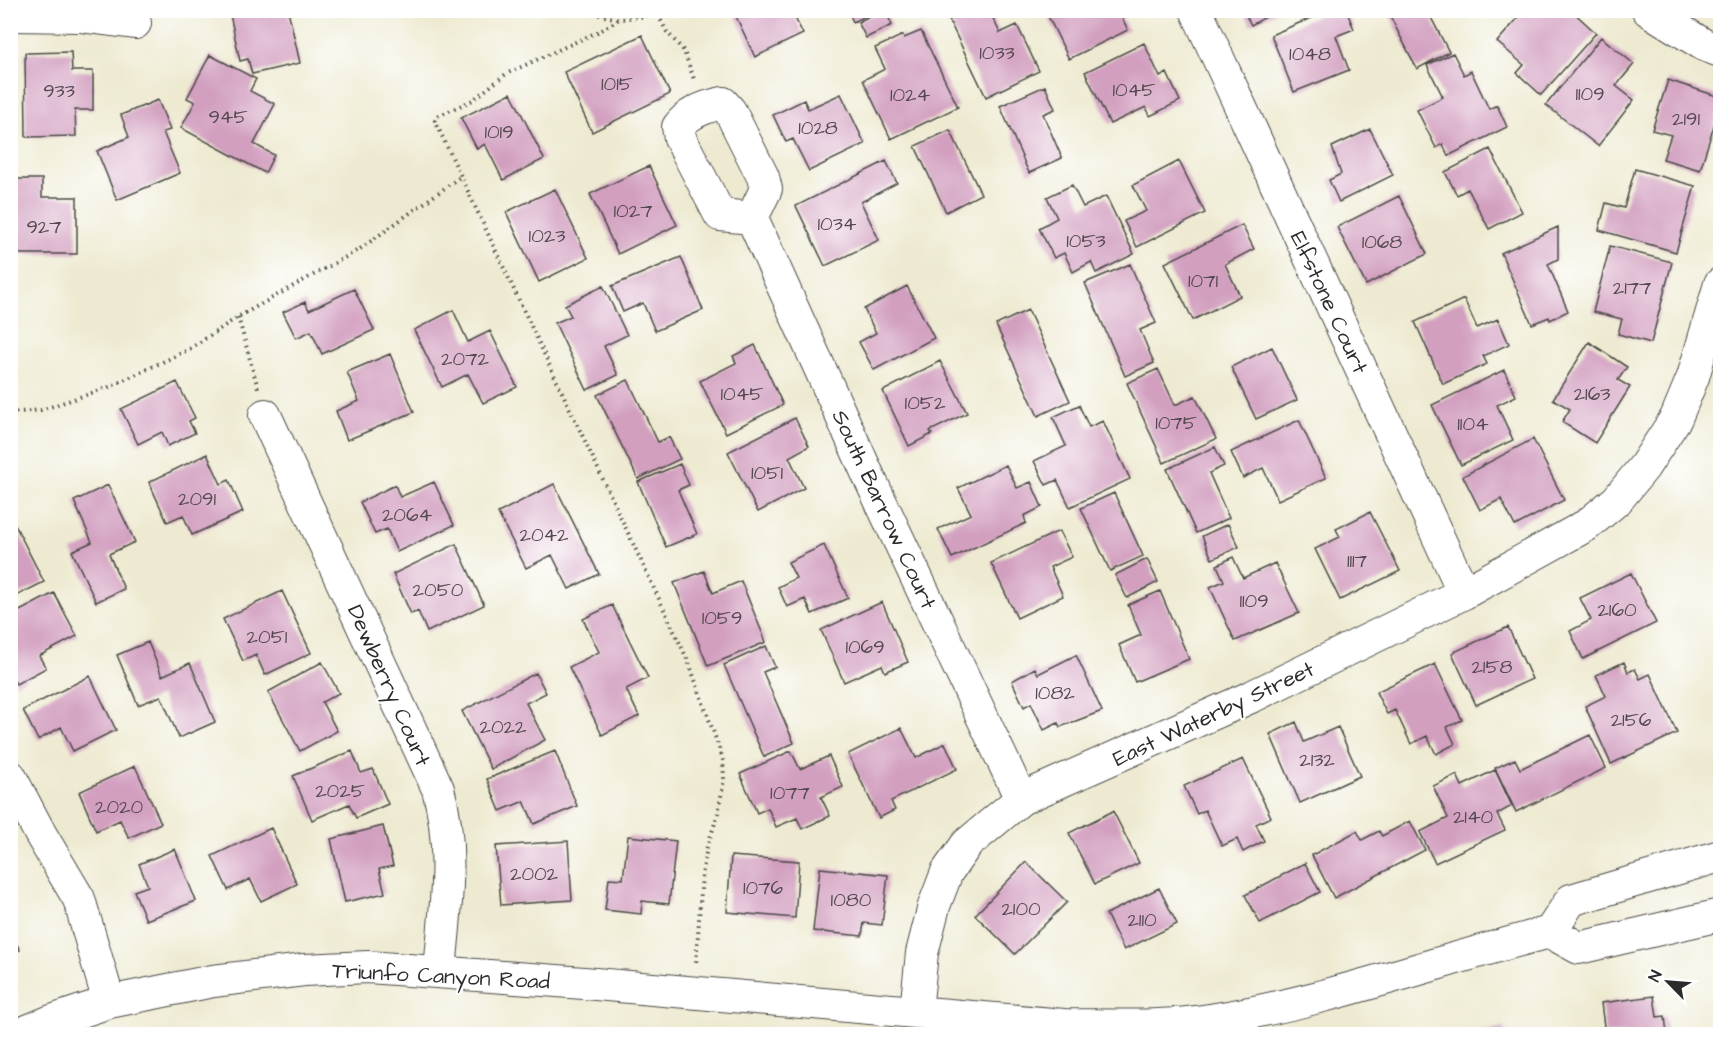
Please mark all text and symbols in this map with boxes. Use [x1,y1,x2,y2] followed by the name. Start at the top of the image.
[979,39,1015,67] house number: 1033
[1289,40,1331,68] house number: 1048
[601,70,633,98] house number: 1015
[1113,76,1155,104] house number: 1045
[43,77,75,105] house number: 933
[1575,80,1605,108] house number: 1109
[890,81,931,109] house number: 1024
[208,103,248,131] house number: 945
[1672,105,1700,133] house number: 2191
[798,114,838,142] house number: 1028
[484,118,514,146] house number: 1019
[614,197,652,225] house number: 1027
[818,210,857,238] house number: 1034
[26,213,62,241] house number: 927
[529,222,565,250] house number: 1023
[1282,226,1375,379] street label: Elfstone Court
[1066,227,1106,255] house number: 1053
[1362,228,1402,256] house number: 1068
[1188,267,1218,295] house number: 1071
[1613,274,1651,302] house number: 2177
[441,345,489,373] house number: 2072
[721,380,763,408] house number: 1045
[1574,380,1610,408] house number: 2163
[905,389,946,417] house number: 1052
[824,405,943,614] street label: South Barrow Court
[1155,409,1197,437] house number: 1075
[1457,410,1489,438] house number: 1104
[751,459,783,487] house number: 1051
[178,485,216,513] house number: 2091
[382,501,432,529] house number: 2064
[519,521,569,549] house number: 2042
[1347,547,1367,575] house number: 1117
[413,576,464,604] house number: 2050
[1239,587,1269,615] house number: 1109
[1597,596,1637,624] house number: 2160
[338,600,438,772] street label: Dewberry Court
[702,604,742,632] house number: 1059
[247,623,288,651] house number: 2051
[845,633,885,661] house number: 1069
[1471,653,1513,681] house number: 2158
[1108,654,1320,776] street label: East Waterby Street
[1035,679,1075,707] house number: 1082
[1611,706,1652,734] house number: 2156
[480,713,527,741] house number: 2022
[1299,746,1335,774] house number: 2132
[315,777,365,805] house number: 2025
[770,779,810,807] house number: 1077
[95,793,143,821] house number: 2020
[1453,803,1494,831] house number: 2140
[510,860,559,888] house number: 2002
[743,874,783,902] house number: 1076
[831,886,872,914] house number: 1080
[1001,895,1041,923] house number: 2100
[1127,906,1157,934] house number: 2110
[1638,952,1698,1012] north arrow
[331,955,551,999] street label: Triunfo Canyon Road
[1643,967,1667,985] text: N

